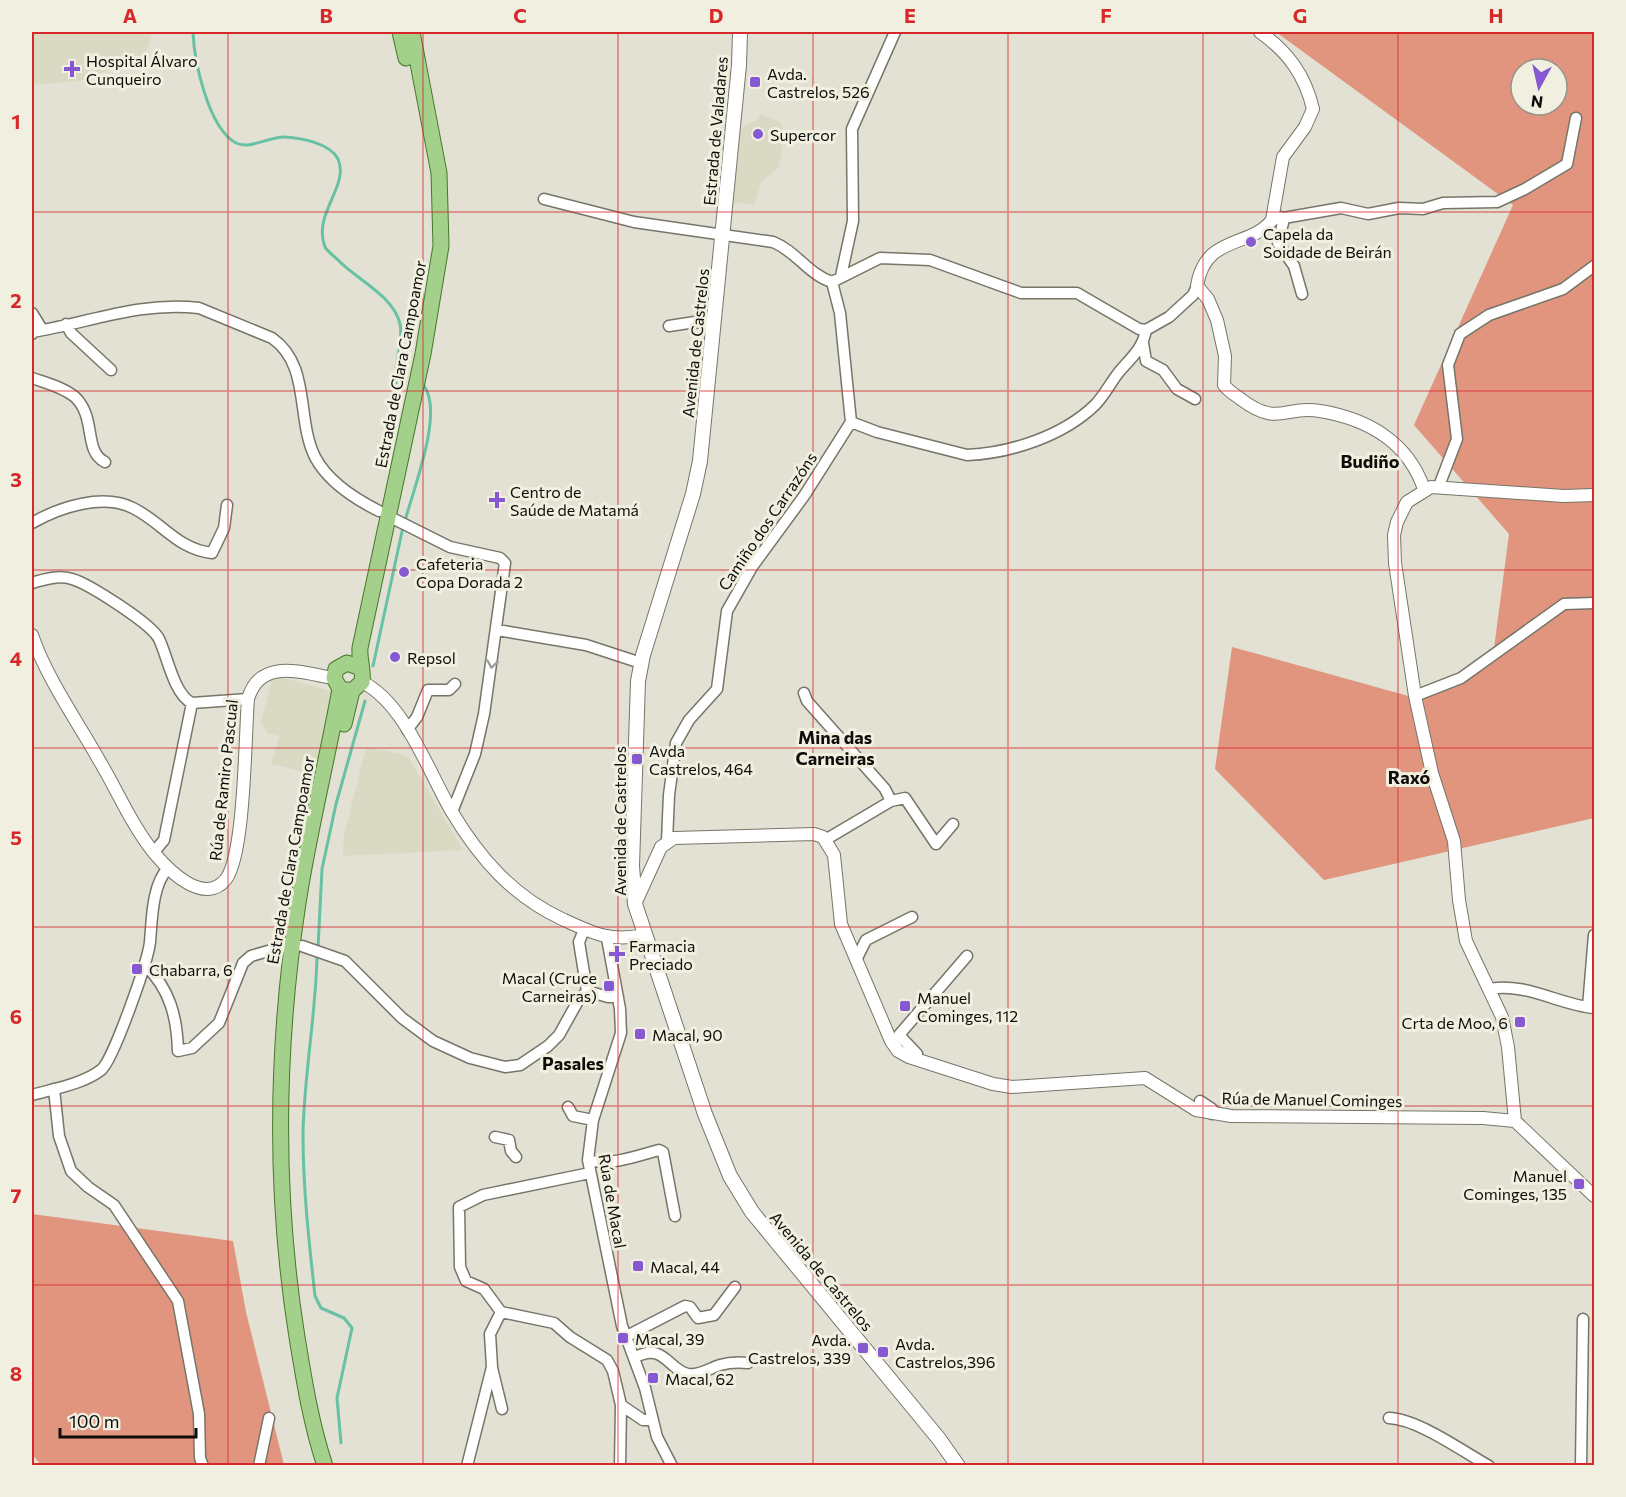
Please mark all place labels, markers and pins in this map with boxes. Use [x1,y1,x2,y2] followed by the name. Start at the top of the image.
[86,51,198,88] place label: Hospital Álvaro Cunqueiro
[63,60,81,78] marker: Hospital Álvaro Cunqueiro
[767,64,870,101] place label: Avda. Castrelos, 526
[748,75,762,89] marker: Avda. Castrelos, 526
[770,125,837,144] place label: Supercor
[751,127,765,141] marker: Supercor
[1263,224,1392,261] place label: Capela da Soidade de Beirán
[1244,235,1258,249] marker: Capela da Soidade de Beirán
[510,482,639,519] place label: Centro de Saúde de Matamá
[488,491,506,509] marker: Centro de Saúde de Matamá
[416,554,523,591] place label: Cafeteria Copa Dorada 2
[397,565,411,579] marker: Cafeteria Copa Dorada 2
[407,648,456,667] place label: Repsol
[388,650,402,664] marker: Repsol
[649,741,753,778] place label: Avda Castrelos, 464
[630,752,644,766] marker: Avda Castrelos, 464
[629,936,695,973] place label: Farmacia Preciado
[610,947,624,961] marker: Farmacia Preciado
[149,960,233,979] place label: Chabarra, 6
[130,962,144,976] marker: Chabarra, 6
[502,968,597,1005] place label: Macal (Cruce Carneiras)
[602,979,616,993] marker: Macal (Cruce Carneiras)
[917,988,1018,1025] place label: Manuel Cominges, 112
[898,999,912,1013] marker: Manuel Cominges, 112
[1401,1013,1508,1032] place label: Crta de Moo, 6
[1513,1015,1527,1029] marker: Crta de Moo, 6
[652,1025,723,1044] place label: Macal, 90
[633,1027,647,1041] marker: Macal, 90
[1463,1166,1567,1203] place label: Manuel Cominges, 135
[1572,1177,1586,1191] marker: Manuel Cominges, 135
[650,1257,720,1276] place label: Macal, 44
[631,1259,645,1273] marker: Macal, 44
[635,1329,704,1348] place label: Macal, 39
[748,1330,851,1367] place label: Avda. Castrelos, 339
[616,1331,630,1345] marker: Macal, 39
[895,1334,996,1371] place label: Avda. Castrelos,396
[856,1341,870,1355] marker: Avda. Castrelos, 339
[876,1345,890,1359] marker: Avda. Castrelos,396
[665,1369,734,1388] place label: Macal, 62
[646,1371,660,1385] marker: Macal, 62

